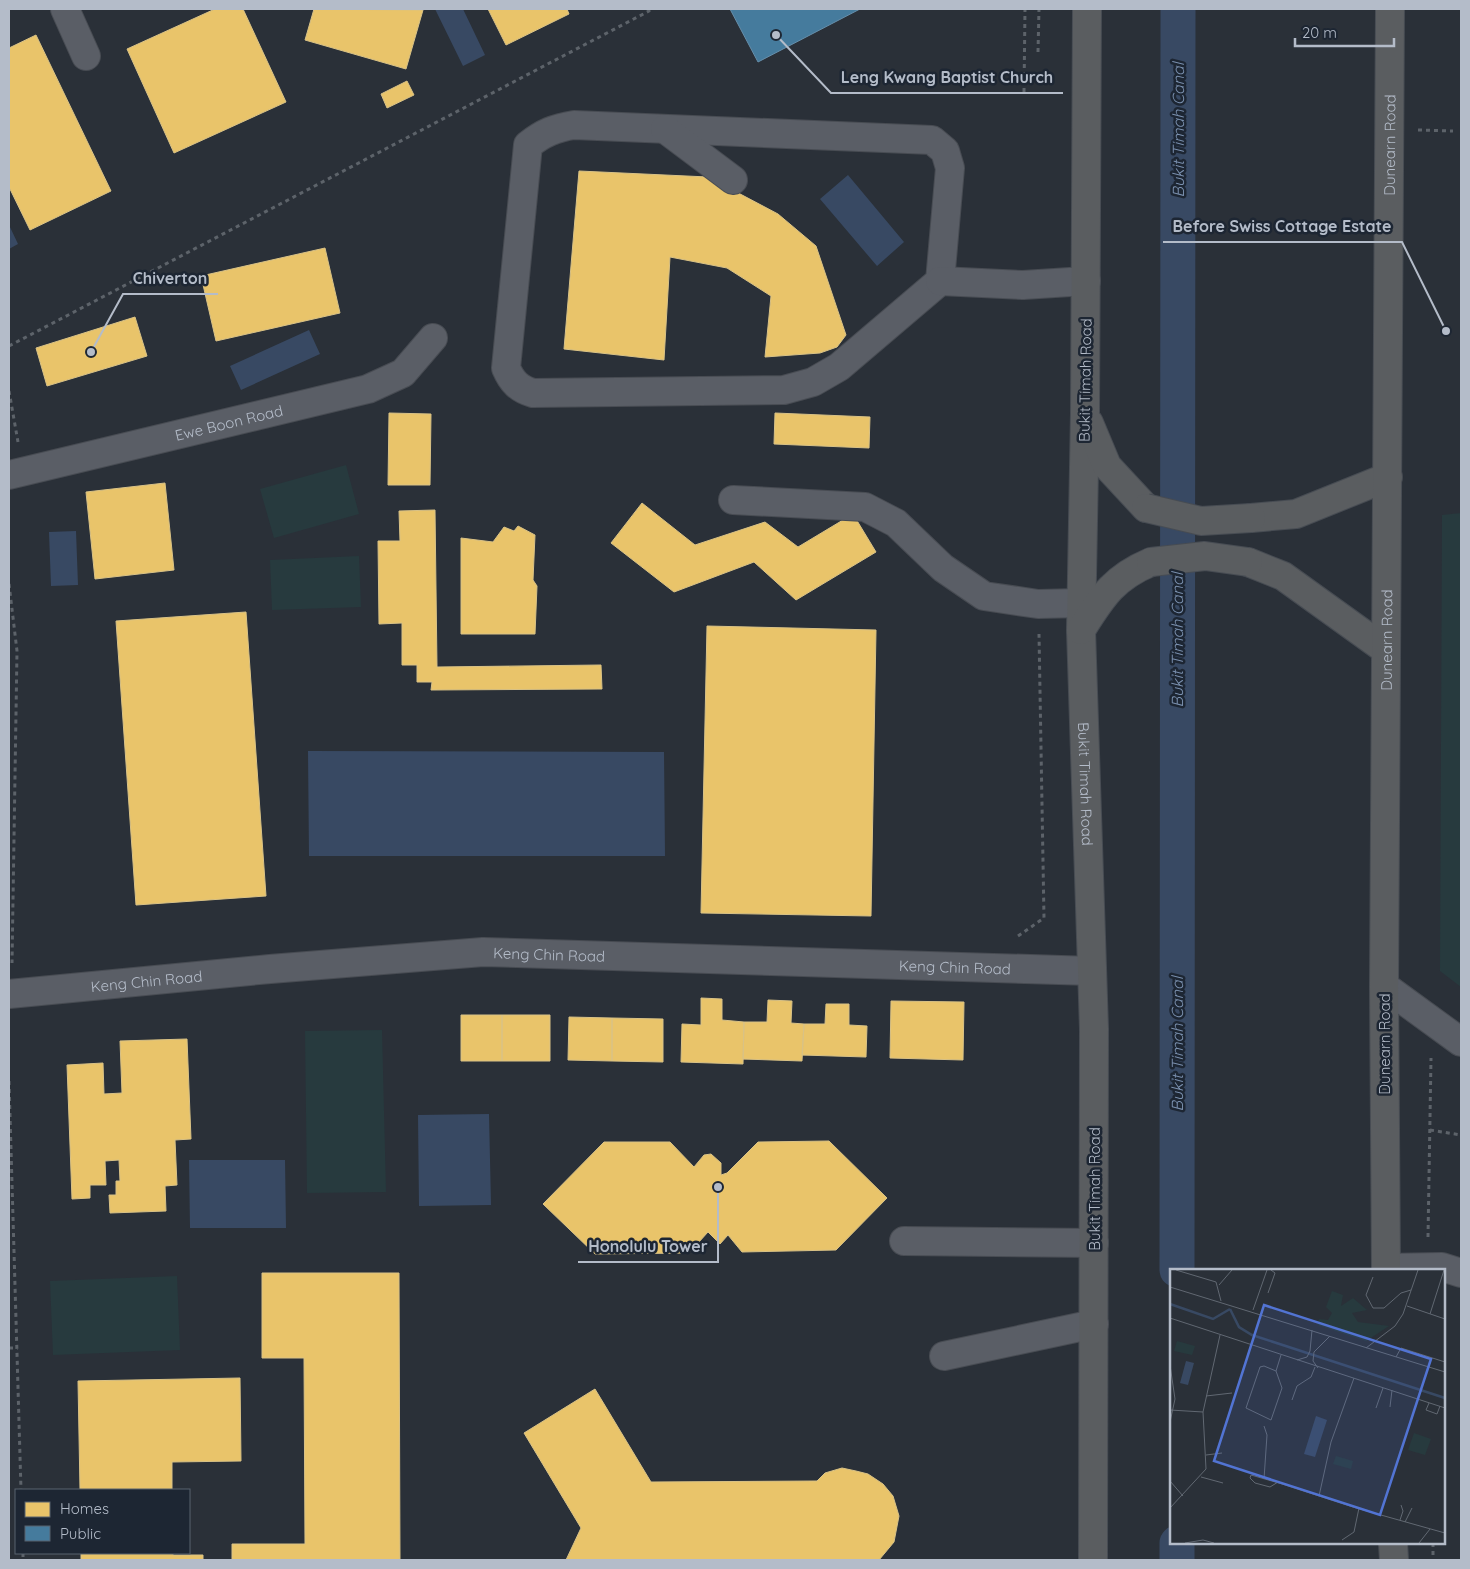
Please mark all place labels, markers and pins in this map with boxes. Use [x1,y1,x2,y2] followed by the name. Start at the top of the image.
[831,62,1063,93] callout: Leng Kwang Baptist Church
[1163,211,1402,242] callout: Before Swiss Cottage Estate
[123,263,218,294] callout: Chiverton
[578,1231,718,1262] callout: Honolulu Tower

